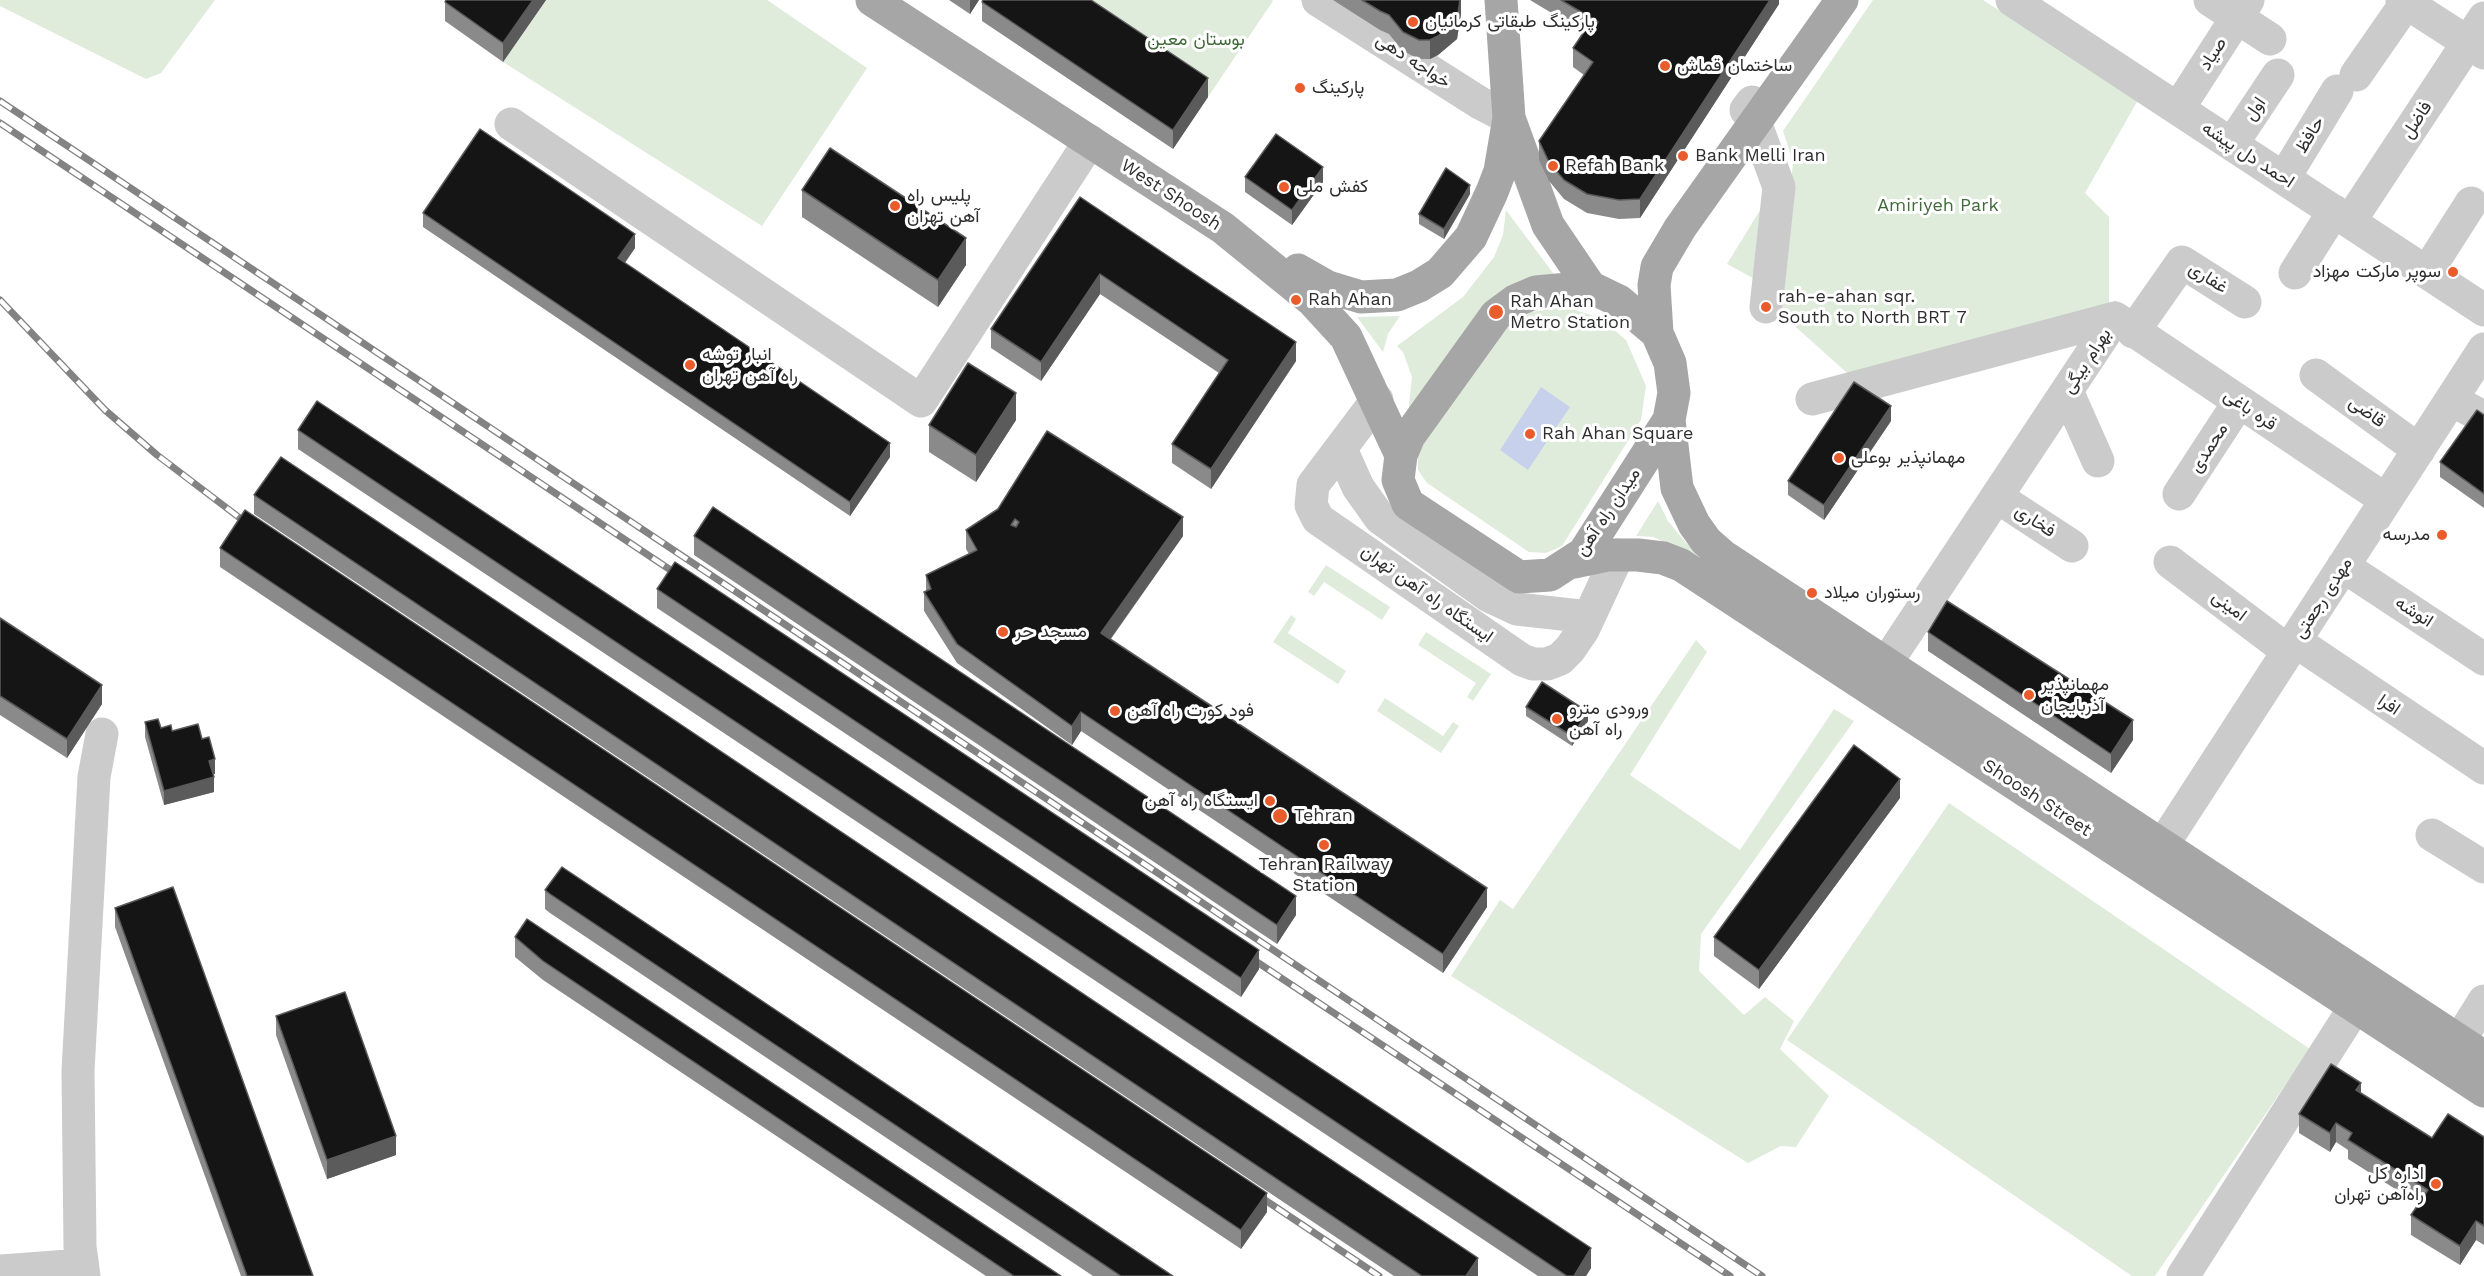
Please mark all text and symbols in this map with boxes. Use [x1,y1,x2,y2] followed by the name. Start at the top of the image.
[1425,11,1595,33] place label: پارکینگ طبقاتی کرمانیان
[1406,15,1420,29] marker: پارکینگ طبقاتی کرمانیان
[1147,29,1245,51] park label: بوستان معین
[1372,29,1454,93] street label: خواجه دهی
[2194,33,2232,75] street label: صیاد
[1677,55,1792,77] place label: ساختمان قماش
[1658,59,1672,73] marker: ساختمان قماش
[1312,77,1364,99] place label: پارکینگ
[1293,81,1307,95] marker: پارکینگ
[2239,93,2271,125] street label: اول
[2397,97,2437,143] street label: فاضل
[2291,113,2329,157] street label: حافظ
[2198,117,2298,193] street label: احمد دل پیشه
[1695,145,1826,167] place label: Bank Melli Iran
[1676,149,1690,163] marker: Bank Melli Iran
[1117,155,1225,235] street label: West Shoosh
[1565,155,1664,177] place label: Refah Bank
[1546,159,1560,173] marker: Refah Bank
[1296,176,1368,198] place label: کفش ملی
[1277,180,1291,194] marker: کفش ملی
[907,185,979,228] place label: پلیس راه آهن تهران
[1877,195,1999,217] park label: Amiriyeh Park
[888,199,902,213] marker: پلیس راه آهن تهران
[2185,258,2231,298] street label: غفاری
[2313,261,2441,283] place label: سوپر مارکت مهزاد
[2446,265,2460,279] marker: سوپر مارکت مهزاد
[1778,286,1967,328] place label: rah-e-ahan sqr. South to North BRT 7
[1308,289,1392,311] place label: Rah Ahan
[1510,291,1630,334] place label: Rah Ahan Metro Station
[1289,293,1303,307] marker: Rah Ahan
[1759,300,1773,314] marker: rah-e-ahan sqr. South to North BRT 7
[1487,303,1505,321] marker: Rah Ahan Metro Station
[2058,324,2116,398] street label: بهرام بیگی
[702,344,798,386] place label: انبار توشه راه آهن تهران
[683,358,697,372] marker: انبار توشه راه آهن تهران
[2219,384,2281,436] street label: قره باغی
[2345,392,2389,432] street label: قاضی
[2185,419,2233,477] street label: محمدی
[1542,423,1693,445] place label: Rah Ahan Square
[1523,427,1537,441] marker: Rah Ahan Square
[1851,447,1965,469] place label: مهمانپذیر بوعلی
[1832,451,1846,465] marker: مهمانپذیر بوعلی
[1571,464,1645,560] street label: میدان راه آهن
[2011,500,2059,542] street label: فخاری
[2383,524,2430,546] place label: مدرسه
[2435,528,2449,542] marker: مدرسه
[1357,540,1497,648] street label: ایستگاه راه آهن تهران
[2289,553,2357,643] street label: مهدی رجعتی
[1824,582,1920,604] place label: رستوران میلاد
[1805,586,1819,600] marker: رستوران میلاد
[2207,586,2251,626] street label: امینی
[2391,592,2437,632] street label: انوشه
[1015,621,1087,643] place label: مسجد حر
[996,625,1010,639] marker: مسجد حر
[2041,674,2109,716] place label: مهمانپذیر آذربایجان
[2022,688,2036,702] marker: مهمانپذیر آذربایجان
[2374,690,2404,720] street label: افرا
[1569,698,1649,740] place label: ورودی مترو راه آهن
[1127,700,1254,722] place label: فود کورت راه آهن
[1108,704,1122,718] marker: فود کورت راه آهن
[1550,712,1564,726] marker: ورودی مترو راه آهن
[1979,755,2095,841] street label: Shoosh Street
[1144,790,1258,812] place label: ایستگاه راه آهن
[1263,794,1277,808] marker: ایستگاه راه آهن
[1294,805,1353,827] place label: Tehran
[1271,807,1289,825] marker: Tehran
[1317,838,1331,852] marker: Tehran Railway Station
[1259,854,1389,896] place label: Tehran Railway Station
[2334,1163,2424,1206] place label: اداره کل راه‌آهن تهران
[2429,1177,2443,1191] marker: اداره کل راه‌آهن تهران

